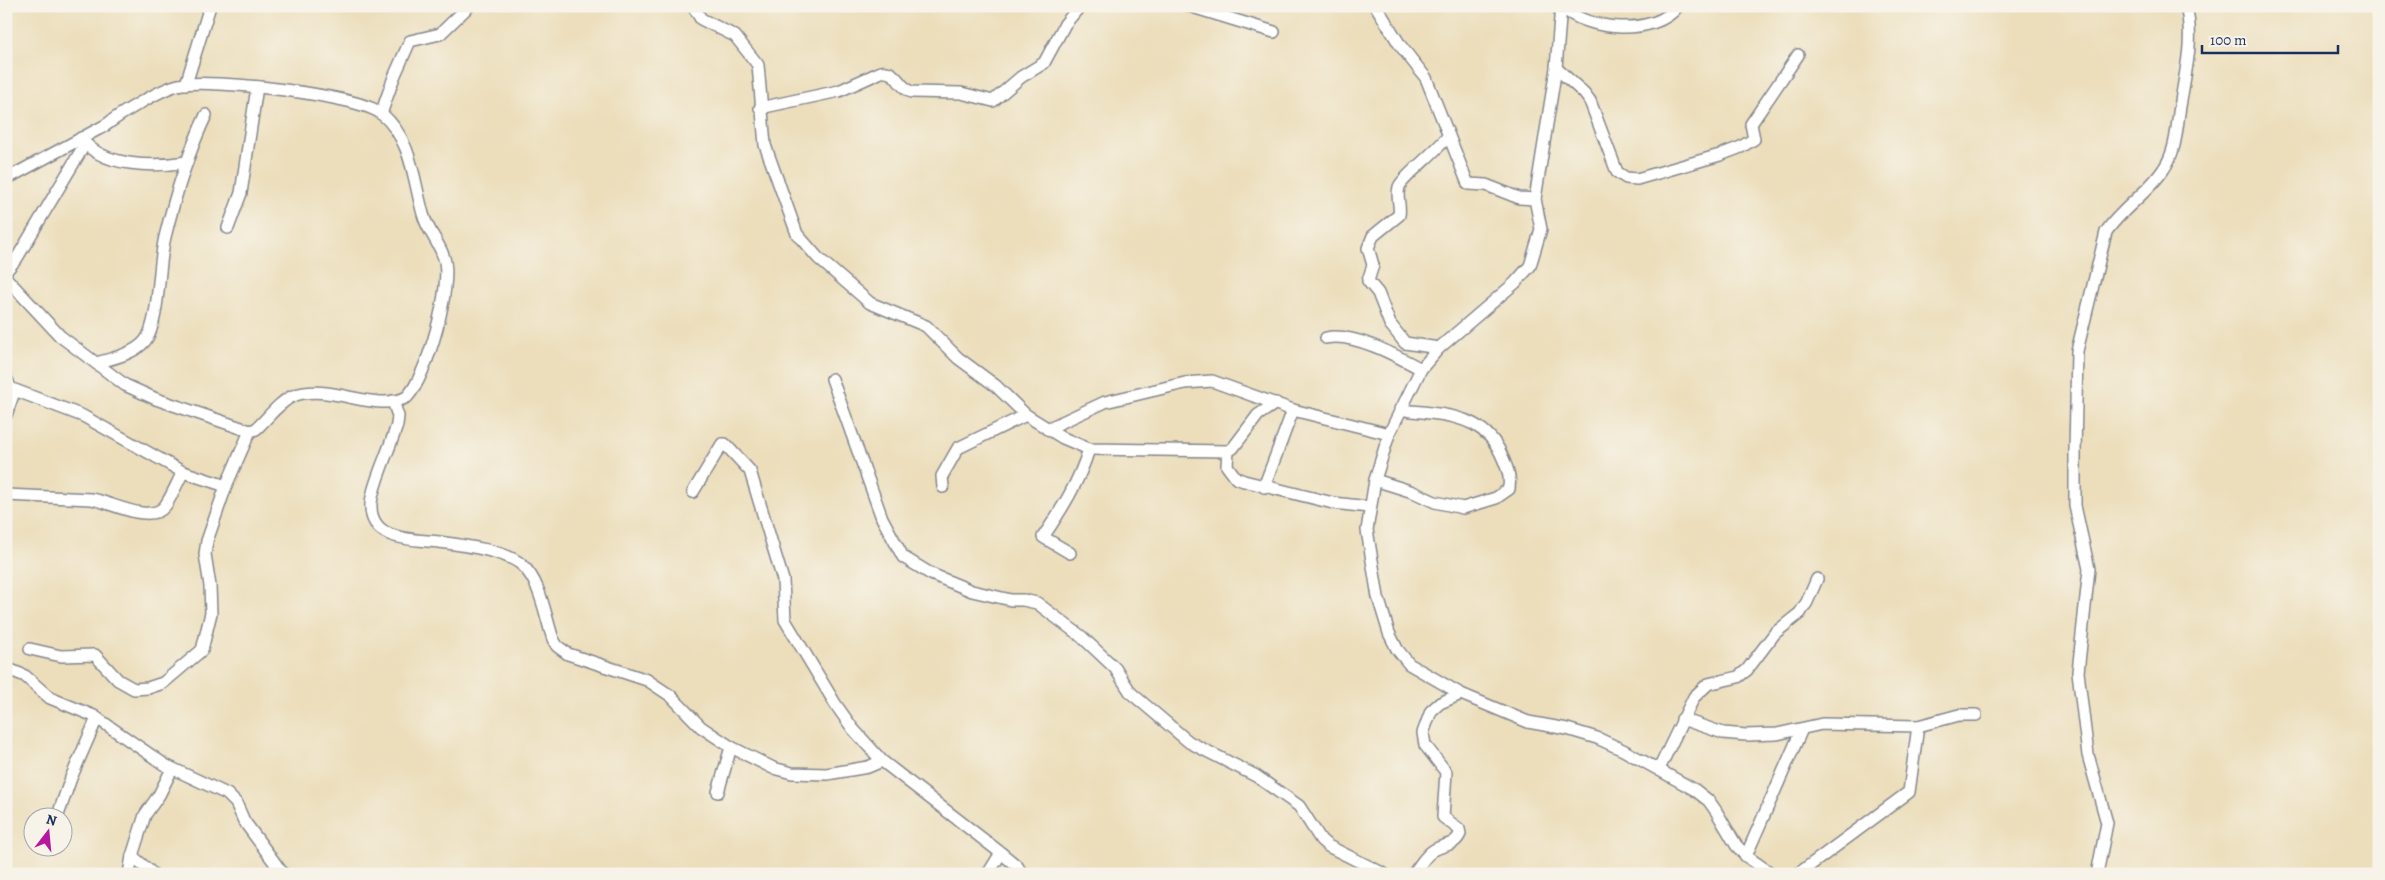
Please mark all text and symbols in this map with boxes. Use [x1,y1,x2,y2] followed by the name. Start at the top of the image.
[2202,22,2339,54] scale bar
[2210,30,2247,50] text: 100 m
[22,808,72,858] north arrow
[44,809,59,831] text: N

